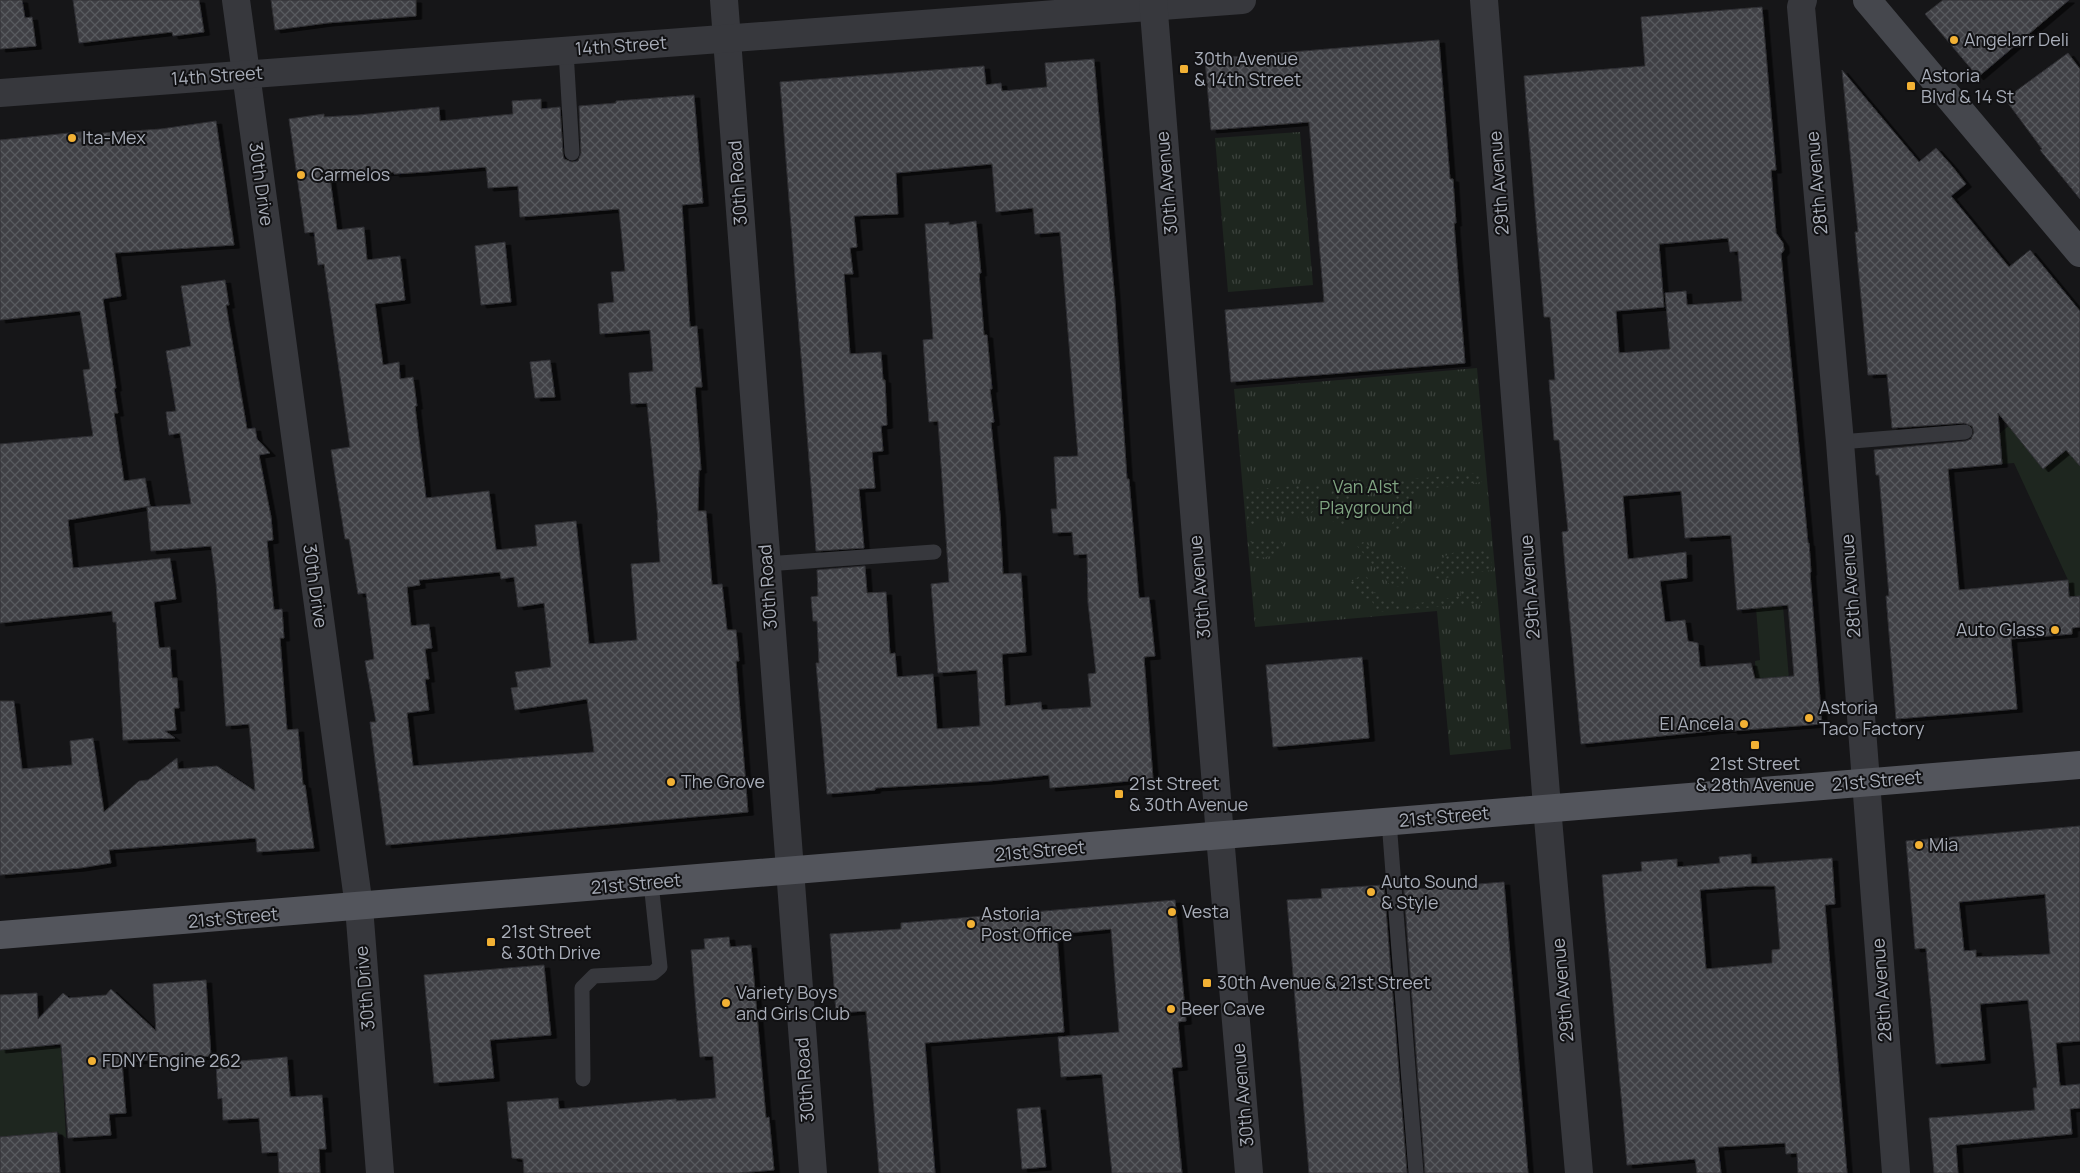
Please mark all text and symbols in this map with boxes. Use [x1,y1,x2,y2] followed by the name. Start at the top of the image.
[1964,27,2069,51] place label: Angelarr Deli
[574,30,668,60] street label: 14th Street
[1948,34,1960,46] marker: Angelarr Deli
[1194,46,1301,91] place label: 30th Avenue & 14th Street
[170,60,264,90] street label: 14th Street
[1178,63,1190,75] marker: 30th Avenue & 14th Street
[1921,63,2014,108] place label: Astoria Blvd & 14 St
[1905,80,1917,92] marker: Astoria Blvd & 14 St
[82,125,146,149] place label: Ita-Mex
[1150,130,1182,236] street label: 30th Avenue
[1482,130,1514,236] street label: 29th Avenue
[1800,130,1832,236] street label: 28th Avenue
[66,132,78,144] marker: Ita-Mex
[244,140,280,227] street label: 30th Drive
[722,140,752,226] street label: 30th Road
[311,162,390,186] place label: Carmelos
[295,169,307,181] marker: Carmelos
[1319,474,1413,519] park label: Van Alst Playground
[1834,533,1866,639] street label: 28th Avenue
[1183,534,1215,640] street label: 30th Avenue
[1513,534,1545,640] street label: 29th Avenue
[298,542,334,629] street label: 30th Drive
[752,544,782,630] street label: 30th Road
[1956,617,2045,641] place label: Auto Glass
[2049,624,2061,636] marker: Auto Glass
[1819,695,1925,740] place label: Astoria Taco Factory
[1659,711,1734,735] place label: El Ancela
[1803,712,1815,724] marker: Astoria Taco Factory
[1738,718,1750,730] marker: El Ancela
[1749,739,1761,751] marker: 21st Street & 28th Avenue
[1695,751,1815,796] place label: 21st Street & 28th Avenue
[1831,764,1923,796] street label: 21st Street
[681,769,765,793] place label: The Grove
[1129,771,1248,816] place label: 21st Street & 30th Avenue
[665,776,677,788] marker: The Grove
[1113,788,1125,800] marker: 21st Street & 30th Avenue
[1398,800,1490,832] street label: 21st Street
[1929,832,1958,856] place label: Mia
[994,834,1086,866] street label: 21st Street
[1913,839,1925,851] marker: Mia
[590,867,682,899] street label: 21st Street
[1381,869,1478,914] place label: Auto Sound & Style
[1365,886,1377,898] marker: Auto Sound & Style
[1182,899,1229,923] place label: Vesta
[187,901,279,933] street label: 21st Street
[981,901,1072,946] place label: Astoria Post Office
[1166,906,1178,918] marker: Vesta
[965,918,977,930] marker: Astoria Post Office
[501,919,601,964] place label: 21st Street & 30th Drive
[485,936,497,948] marker: 21st Street & 30th Drive
[1545,937,1579,1043] street label: 29th Avenue
[1865,937,1897,1043] street label: 28th Avenue
[348,945,380,1031] street label: 30th Drive
[1217,970,1430,994] place label: 30th Avenue & 21st Street
[1201,977,1213,989] marker: 30th Avenue & 21st Street
[736,980,850,1025] place label: Variety Boys and Girls Club
[1181,996,1265,1020] place label: Beer Cave
[720,997,732,1009] marker: Variety Boys and Girls Club
[1165,1003,1177,1015] marker: Beer Cave
[789,1037,819,1123] street label: 30th Road
[1226,1042,1258,1148] street label: 30th Avenue
[102,1048,241,1072] place label: FDNY Engine 262
[86,1055,98,1067] marker: FDNY Engine 262

